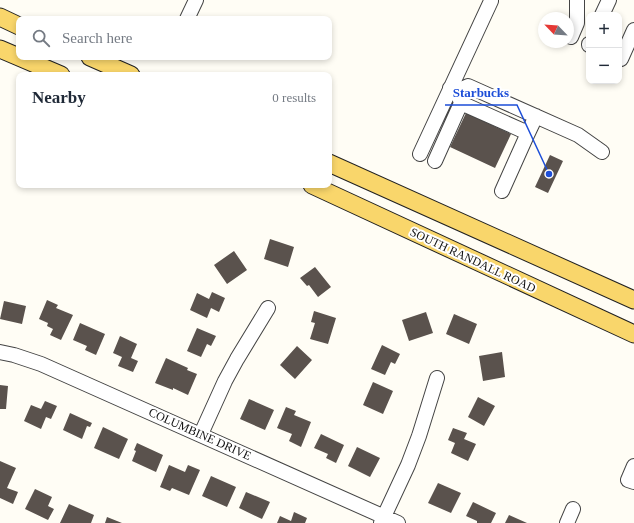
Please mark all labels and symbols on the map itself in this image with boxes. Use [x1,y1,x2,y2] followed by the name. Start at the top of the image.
[538,12,574,48] north arrow
[445,80,517,105] callout: Starbucks
[453,85,509,100] text: Starbucks
[408,225,538,295] street label: SOUTH RANDALL ROAD
[146,405,254,463] street label: COLUMBINE DRIVE

